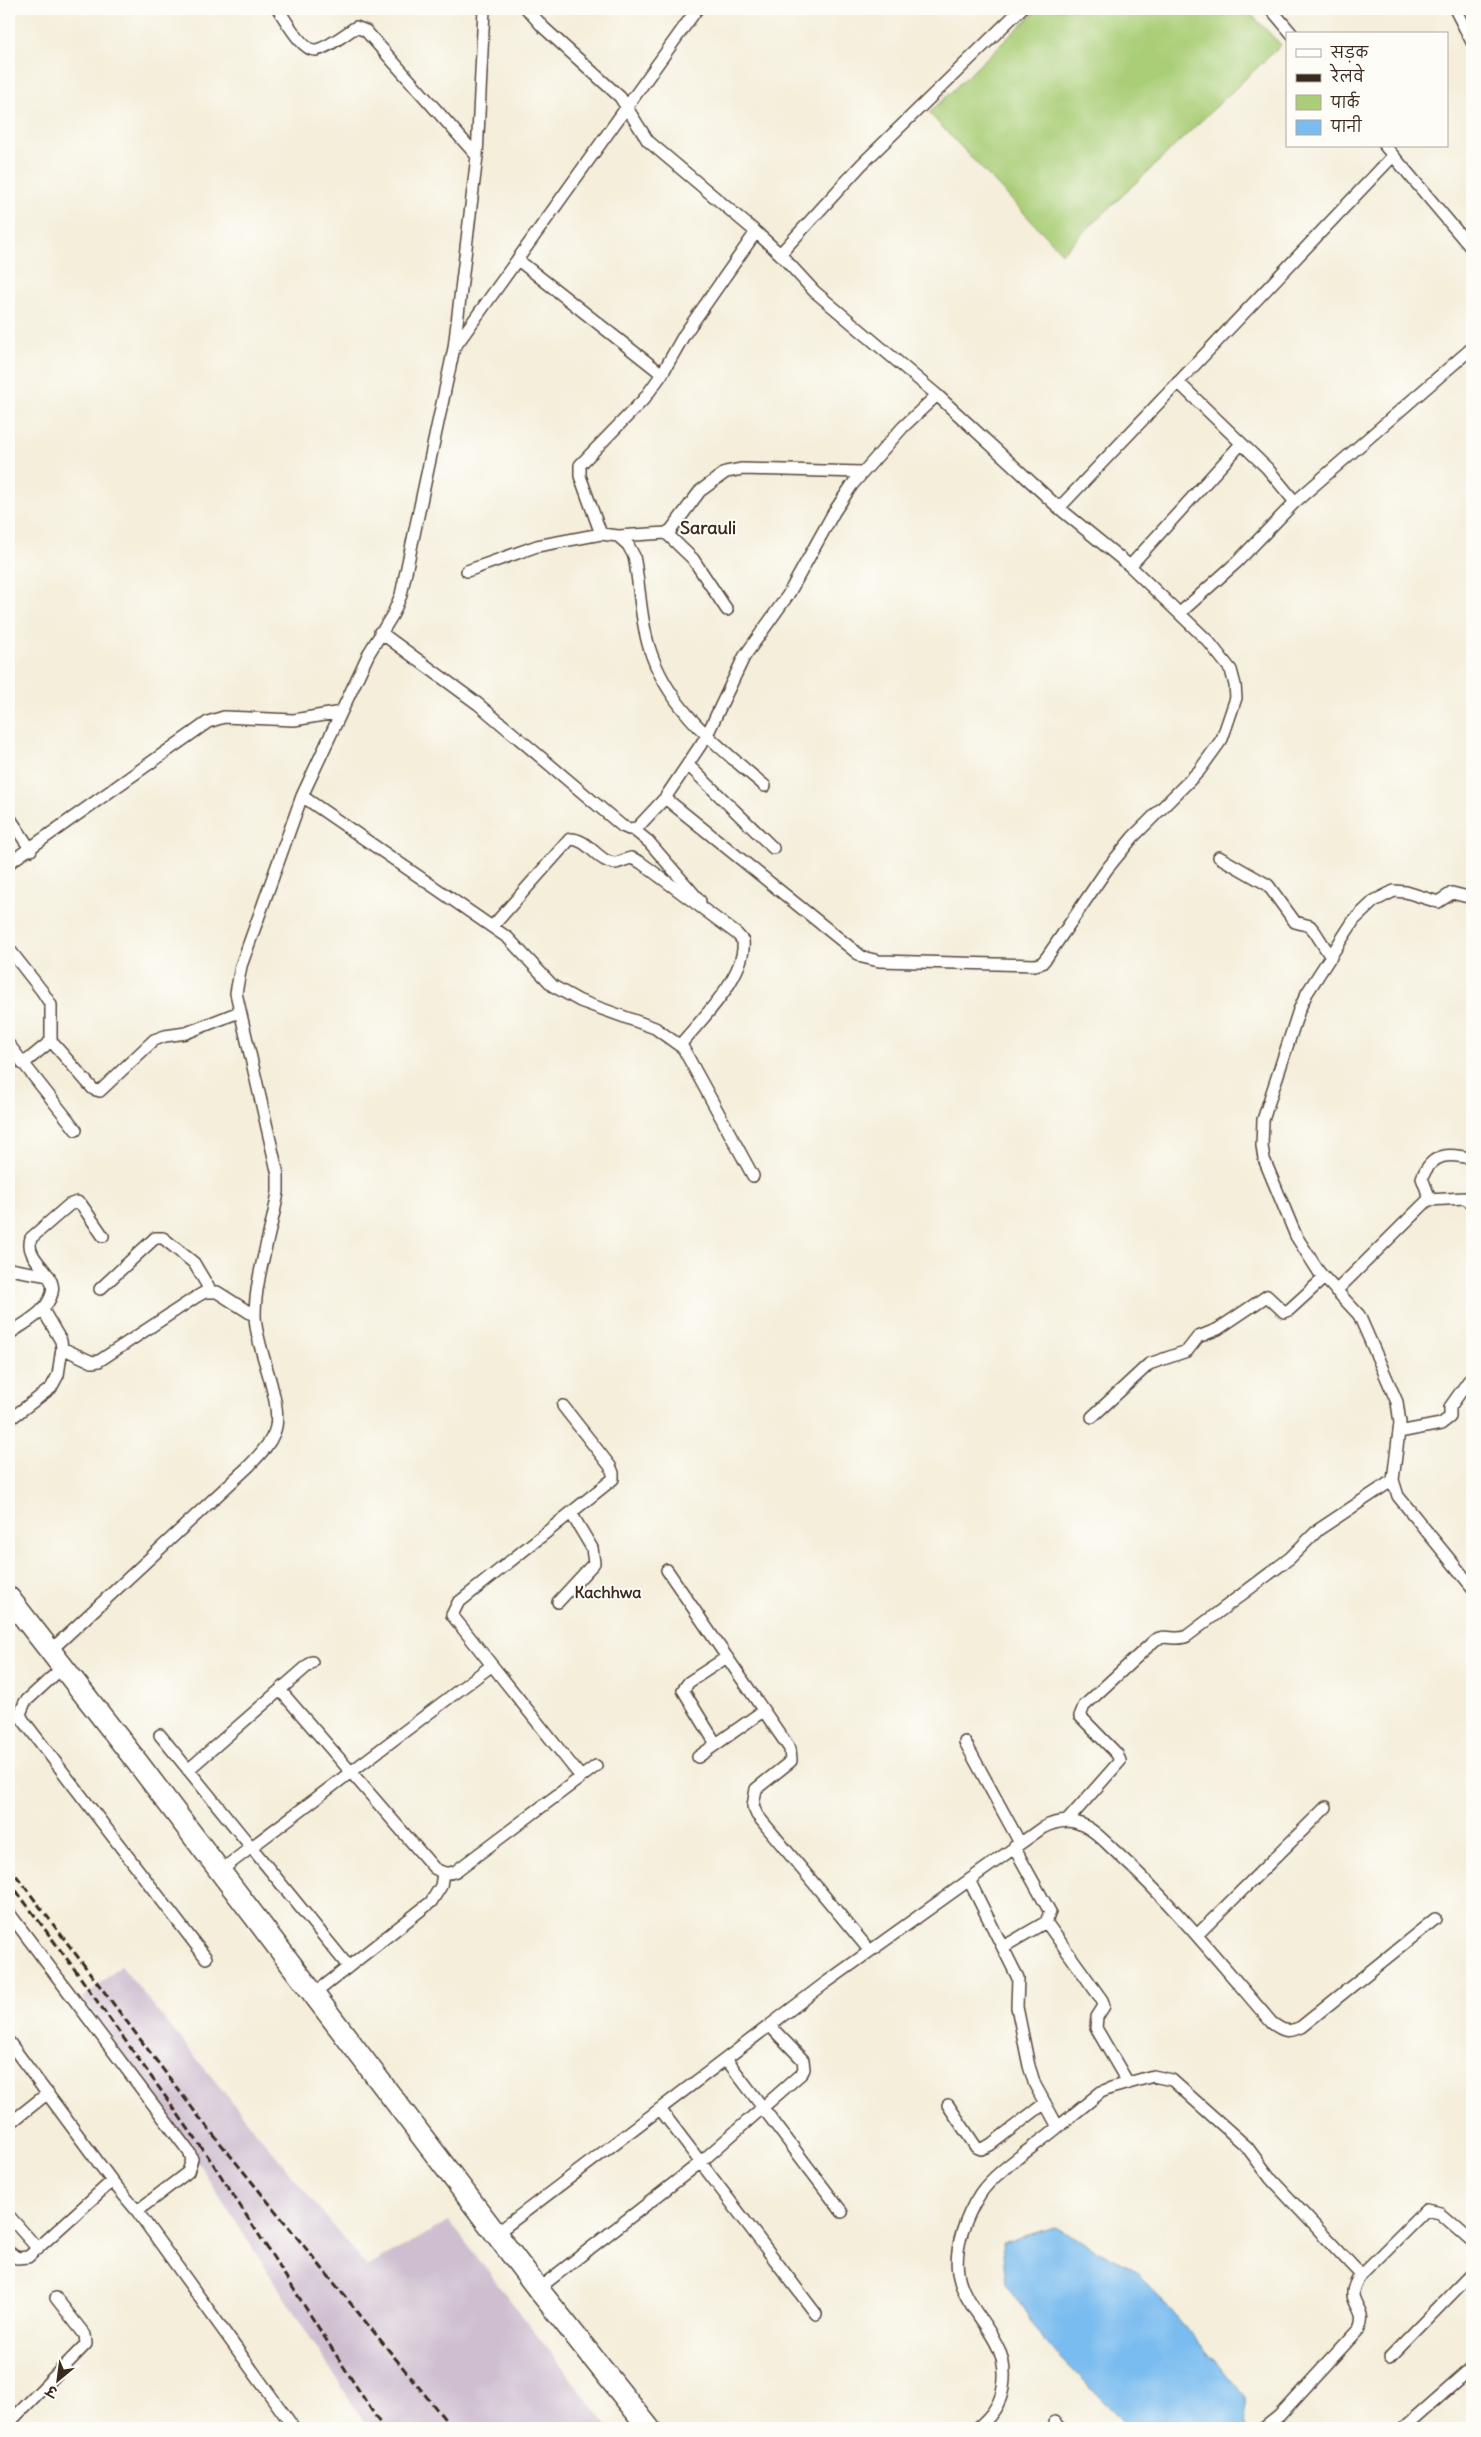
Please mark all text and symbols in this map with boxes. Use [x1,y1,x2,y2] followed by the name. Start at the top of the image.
[1286,32,1448,148] legend
[1330,43,1369,63] text: सड़क
[1329,63,1365,86] text: रेलवे
[1330,91,1361,112] text: पार्क
[1330,115,1363,136] text: पानी
[680,516,736,539] district label: Sarauli
[574,1582,642,1602] district label: Kachhwa
[32,2354,82,2404] north arrow
[42,2380,62,2402] text: उ

